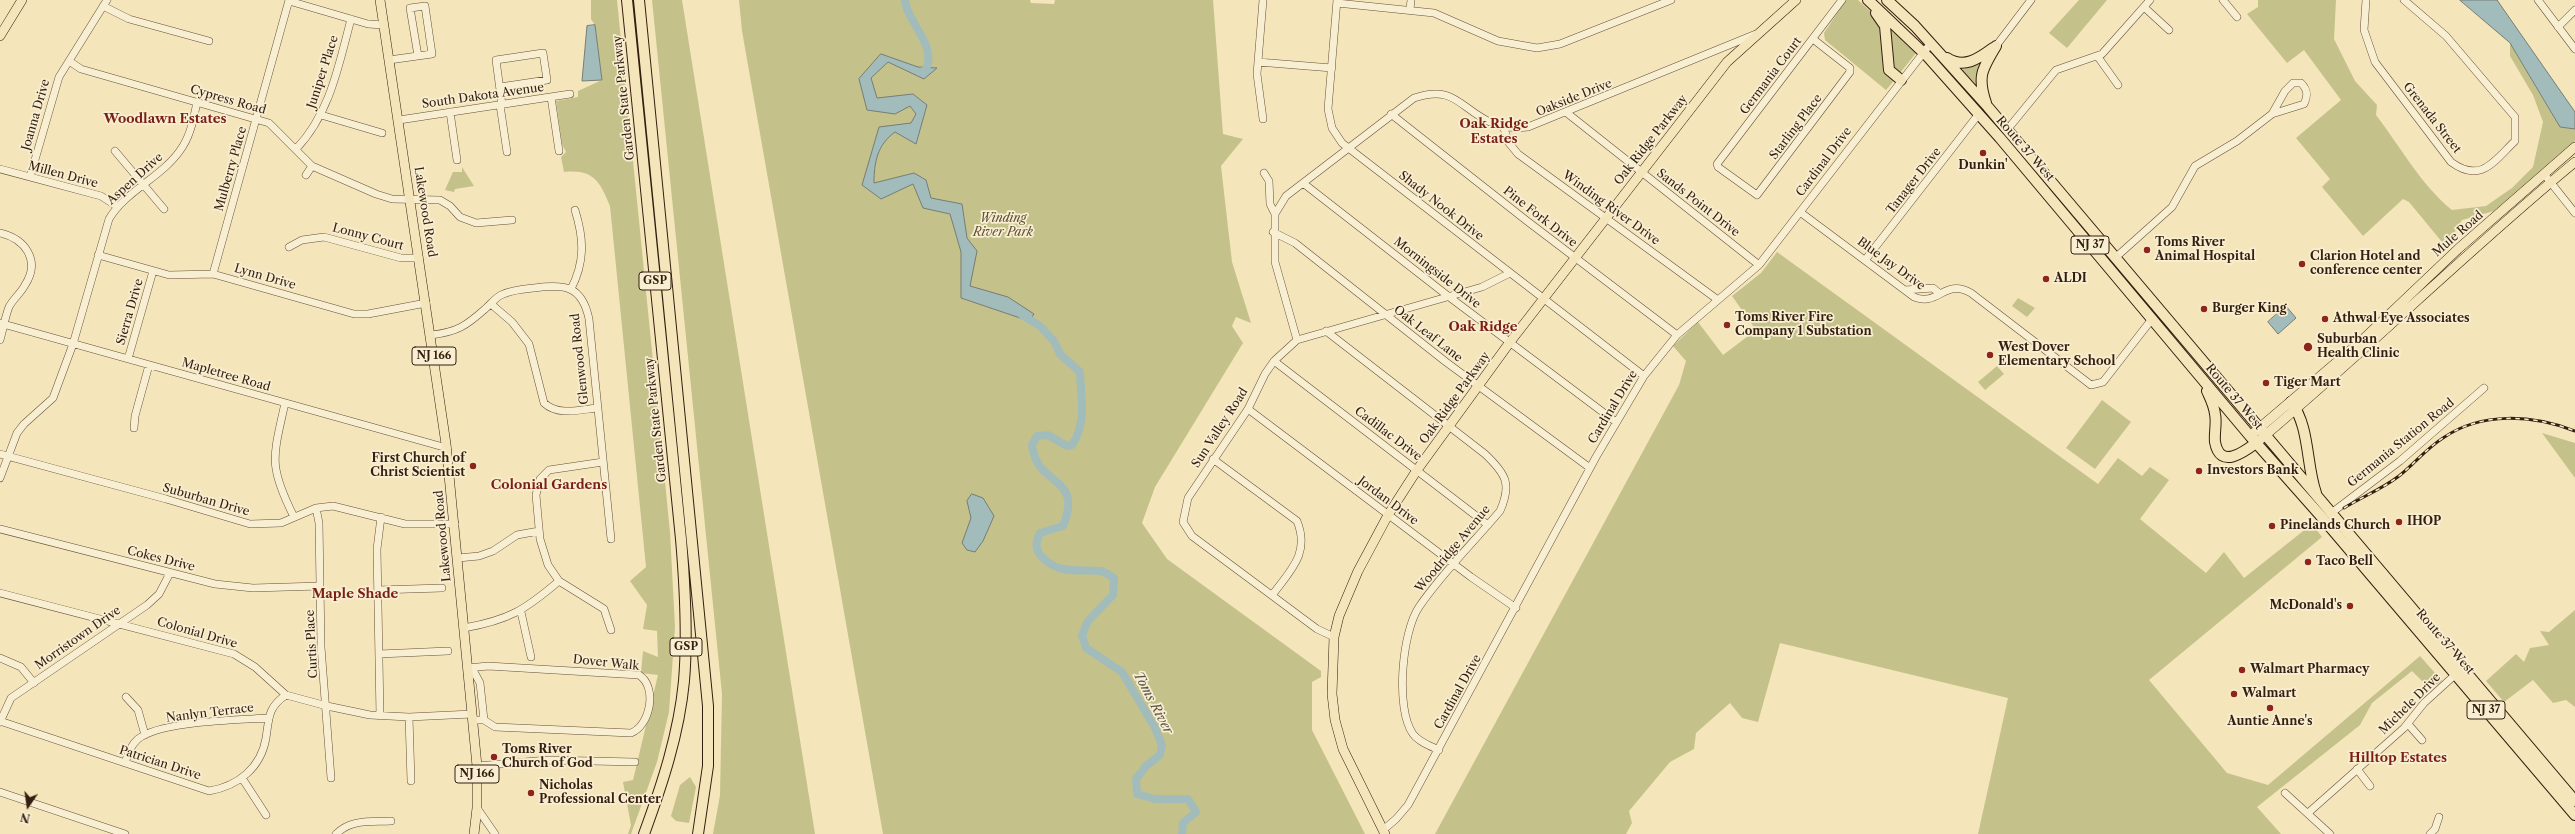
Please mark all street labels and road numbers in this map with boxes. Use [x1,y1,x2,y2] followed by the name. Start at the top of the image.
[304,34,342,110] street label: Juniper Place
[610,35,638,161] street label: Garden State Parkway
[1737,35,1805,117] street label: Germania Court
[1534,76,1614,120] street label: Oakside Drive
[19,78,53,152] street label: Joanna Drive
[421,80,545,112] street label: South Dakota Avenue
[2400,80,2464,156] street label: Grenada Street
[188,82,268,118] street label: Cypress Road
[1611,92,1691,188] street label: Oak Ridge Parkway
[1767,92,1825,162] street label: Starling Place
[1993,114,2057,184] street label: Route 37 West
[1793,124,1855,200] street label: Cardinal Drive
[212,125,250,213] street label: Mulberry Place
[1884,145,1944,217] street label: Tanager Drive
[104,150,166,208] street label: Aspen Drive
[27,159,99,191] street label: Millen Drive
[411,166,439,258] street label: Lakewood Road
[1654,166,1742,240] street label: Sands Point Drive
[1396,168,1486,244] street label: Shady Nook Drive
[1559,168,1663,248] street label: Winding River Drive
[1500,184,1580,250] street label: Pine Fork Drive
[2430,208,2486,260] street label: Mule Road
[331,221,405,253] street label: Lonny Court
[1391,235,1483,311] street label: Morningside Drive
[1854,235,1928,293] street label: Blue Jay Drive
[2071,236,2109,254] road number: NJ 37
[233,261,297,293] street label: Lynn Drive
[639,272,671,290] road number: GSP
[114,277,146,347] street label: Sierra Drive
[1391,303,1465,365] street label: Oak Leaf Lane
[568,313,592,405] street label: Glenwood Road
[412,347,456,365] road number: NJ 166
[1417,349,1493,447] street label: Oak Ridge Parkway
[180,355,272,395] street label: Mapletree Road
[642,357,670,483] street label: Garden State Parkway
[2202,361,2266,433] street label: Route 37 West
[1585,368,1641,446] street label: Cardinal Drive
[1189,385,1251,471] street label: Sun Valley Road
[2345,396,2457,490] street label: Germania Station Road
[1351,404,1425,464] street label: Cadillac Drive
[1355,474,1421,528] street label: Jordan Drive
[161,481,251,519] street label: Suburban Drive
[432,490,454,582] street label: Lakewood Road
[1412,503,1494,595] street label: Woodridge Avenue
[126,544,196,574] street label: Cokes Drive
[32,603,124,673] street label: Morristown Drive
[2413,607,2477,677] street label: Route 37 West
[303,609,321,679] street label: Curtis Place
[155,615,239,651] street label: Colonial Drive
[670,638,702,656] road number: GSP
[572,652,640,674] street label: Dover Walk
[1432,652,1484,732] street label: Cardinal Drive
[2376,670,2444,738] street label: Michele Drive
[165,700,255,726] street label: Nanlyn Terrace
[2467,701,2505,719] road number: NJ 37
[117,743,203,783] street label: Patrician Drive
[455,765,499,783] road number: NJ 166

